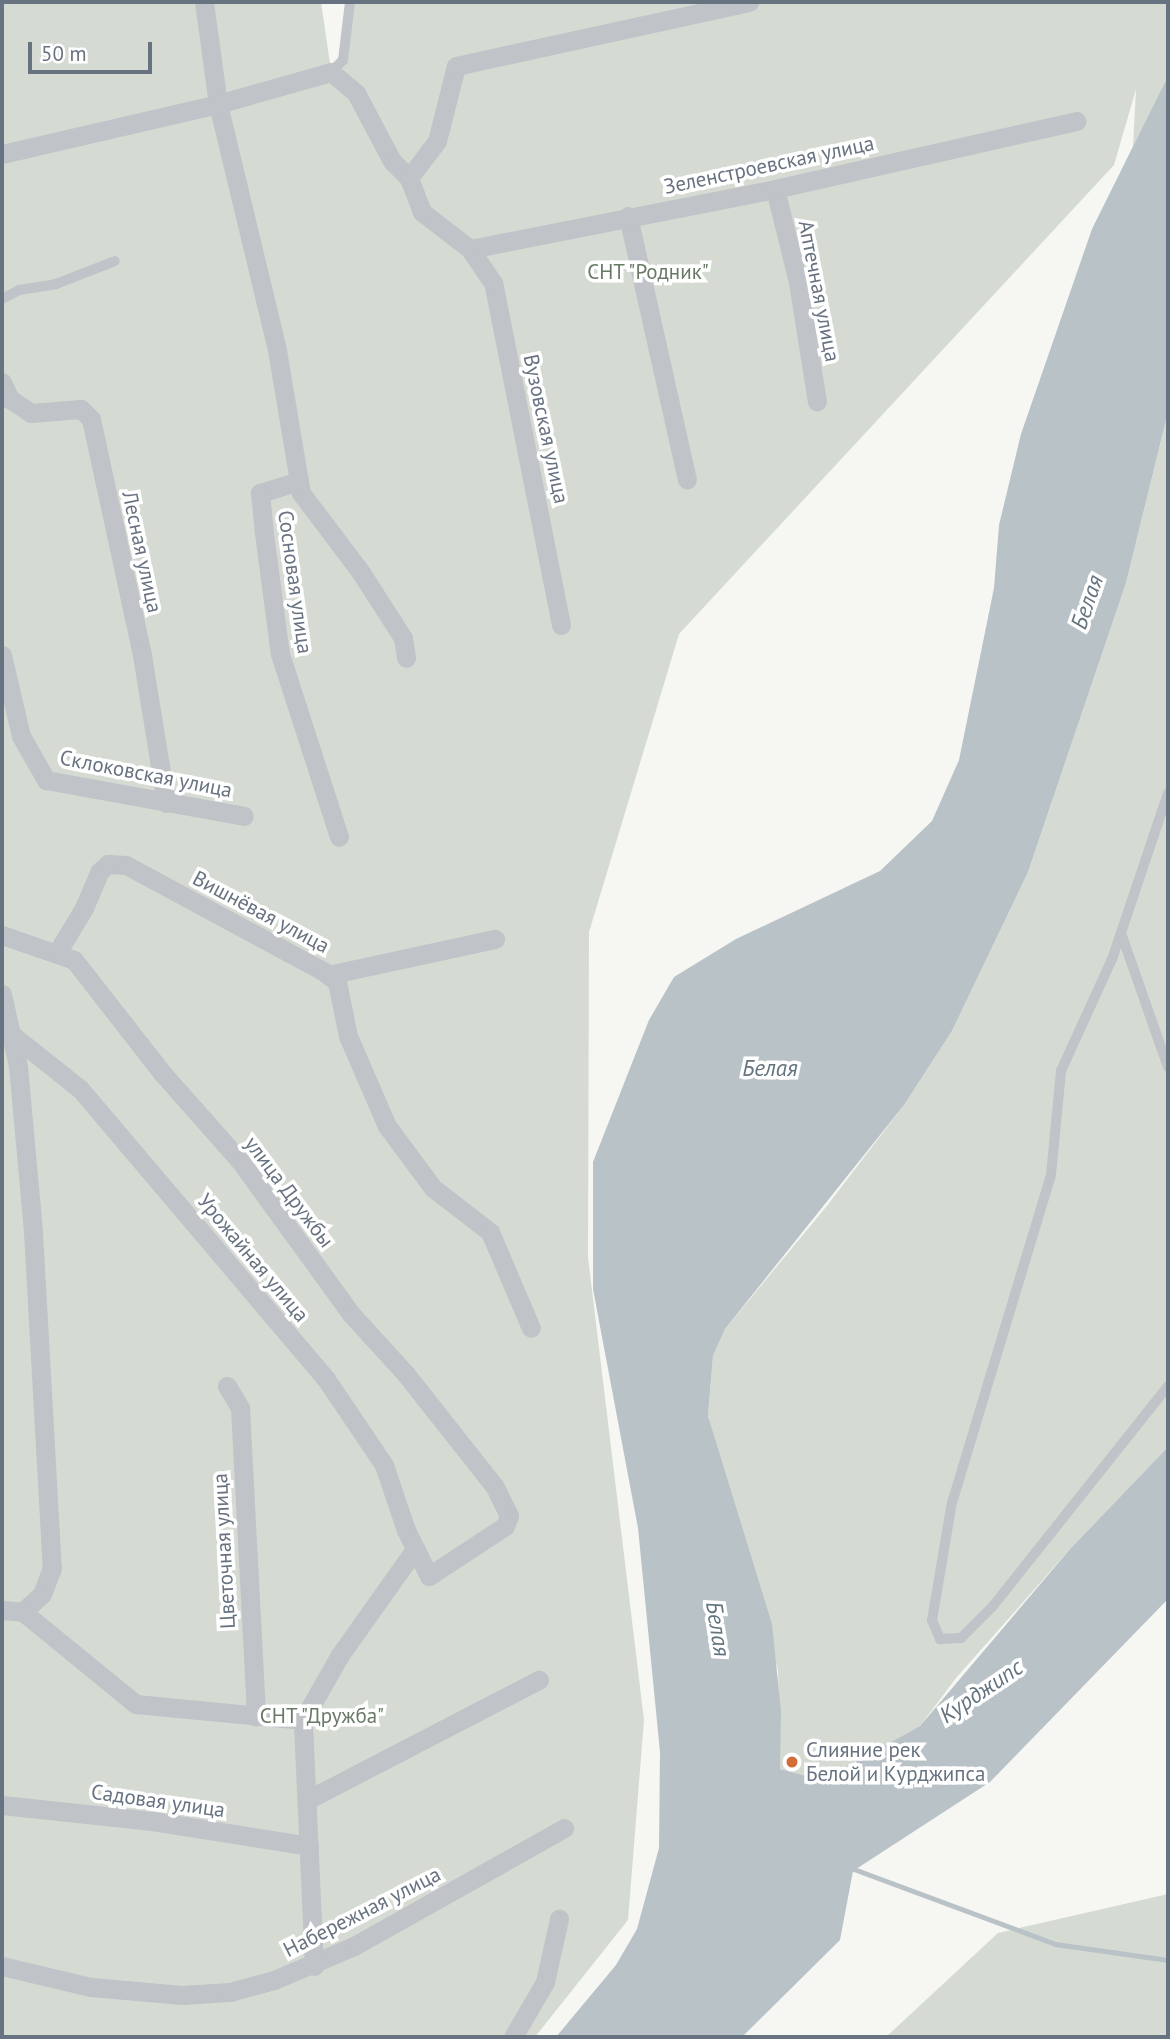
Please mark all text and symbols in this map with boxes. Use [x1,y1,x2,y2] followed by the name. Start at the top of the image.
[32,28,156,72] scale bar
[41,40,87,67] text: 50 m
[662,130,876,200] street label: Зеленстроевская улица
[793,218,845,364] street label: Аптечная улица
[586,259,710,285] park label: СНТ "Родник"
[518,352,574,506] street label: Вузовская улица
[117,489,167,615] street label: Лесная улица
[272,509,318,655] street label: Сосновая улица
[1065,571,1109,633] water label: Белая
[58,745,234,803] street label: Склоковская улица
[188,865,334,959] street label: Вишнёвая улица
[742,1054,798,1082] water label: Белая
[239,1131,339,1253] street label: улица Дружбы
[192,1189,314,1327] street label: Урожайная улица
[207,1472,241,1630] street label: Цветочная улица
[700,1599,736,1659] water label: Белая
[934,1653,1028,1729] water label: Курджипс
[259,1703,385,1729] park label: СНТ "Дружба"
[806,1737,985,1787] place label: Слияние рек Белой и Курджипса
[784,1754,800,1770] marker: Слияние рек Белой и Курджипса
[89,1779,227,1823] street label: Садовая улица
[279,1862,445,1962] street label: Набережная улица

